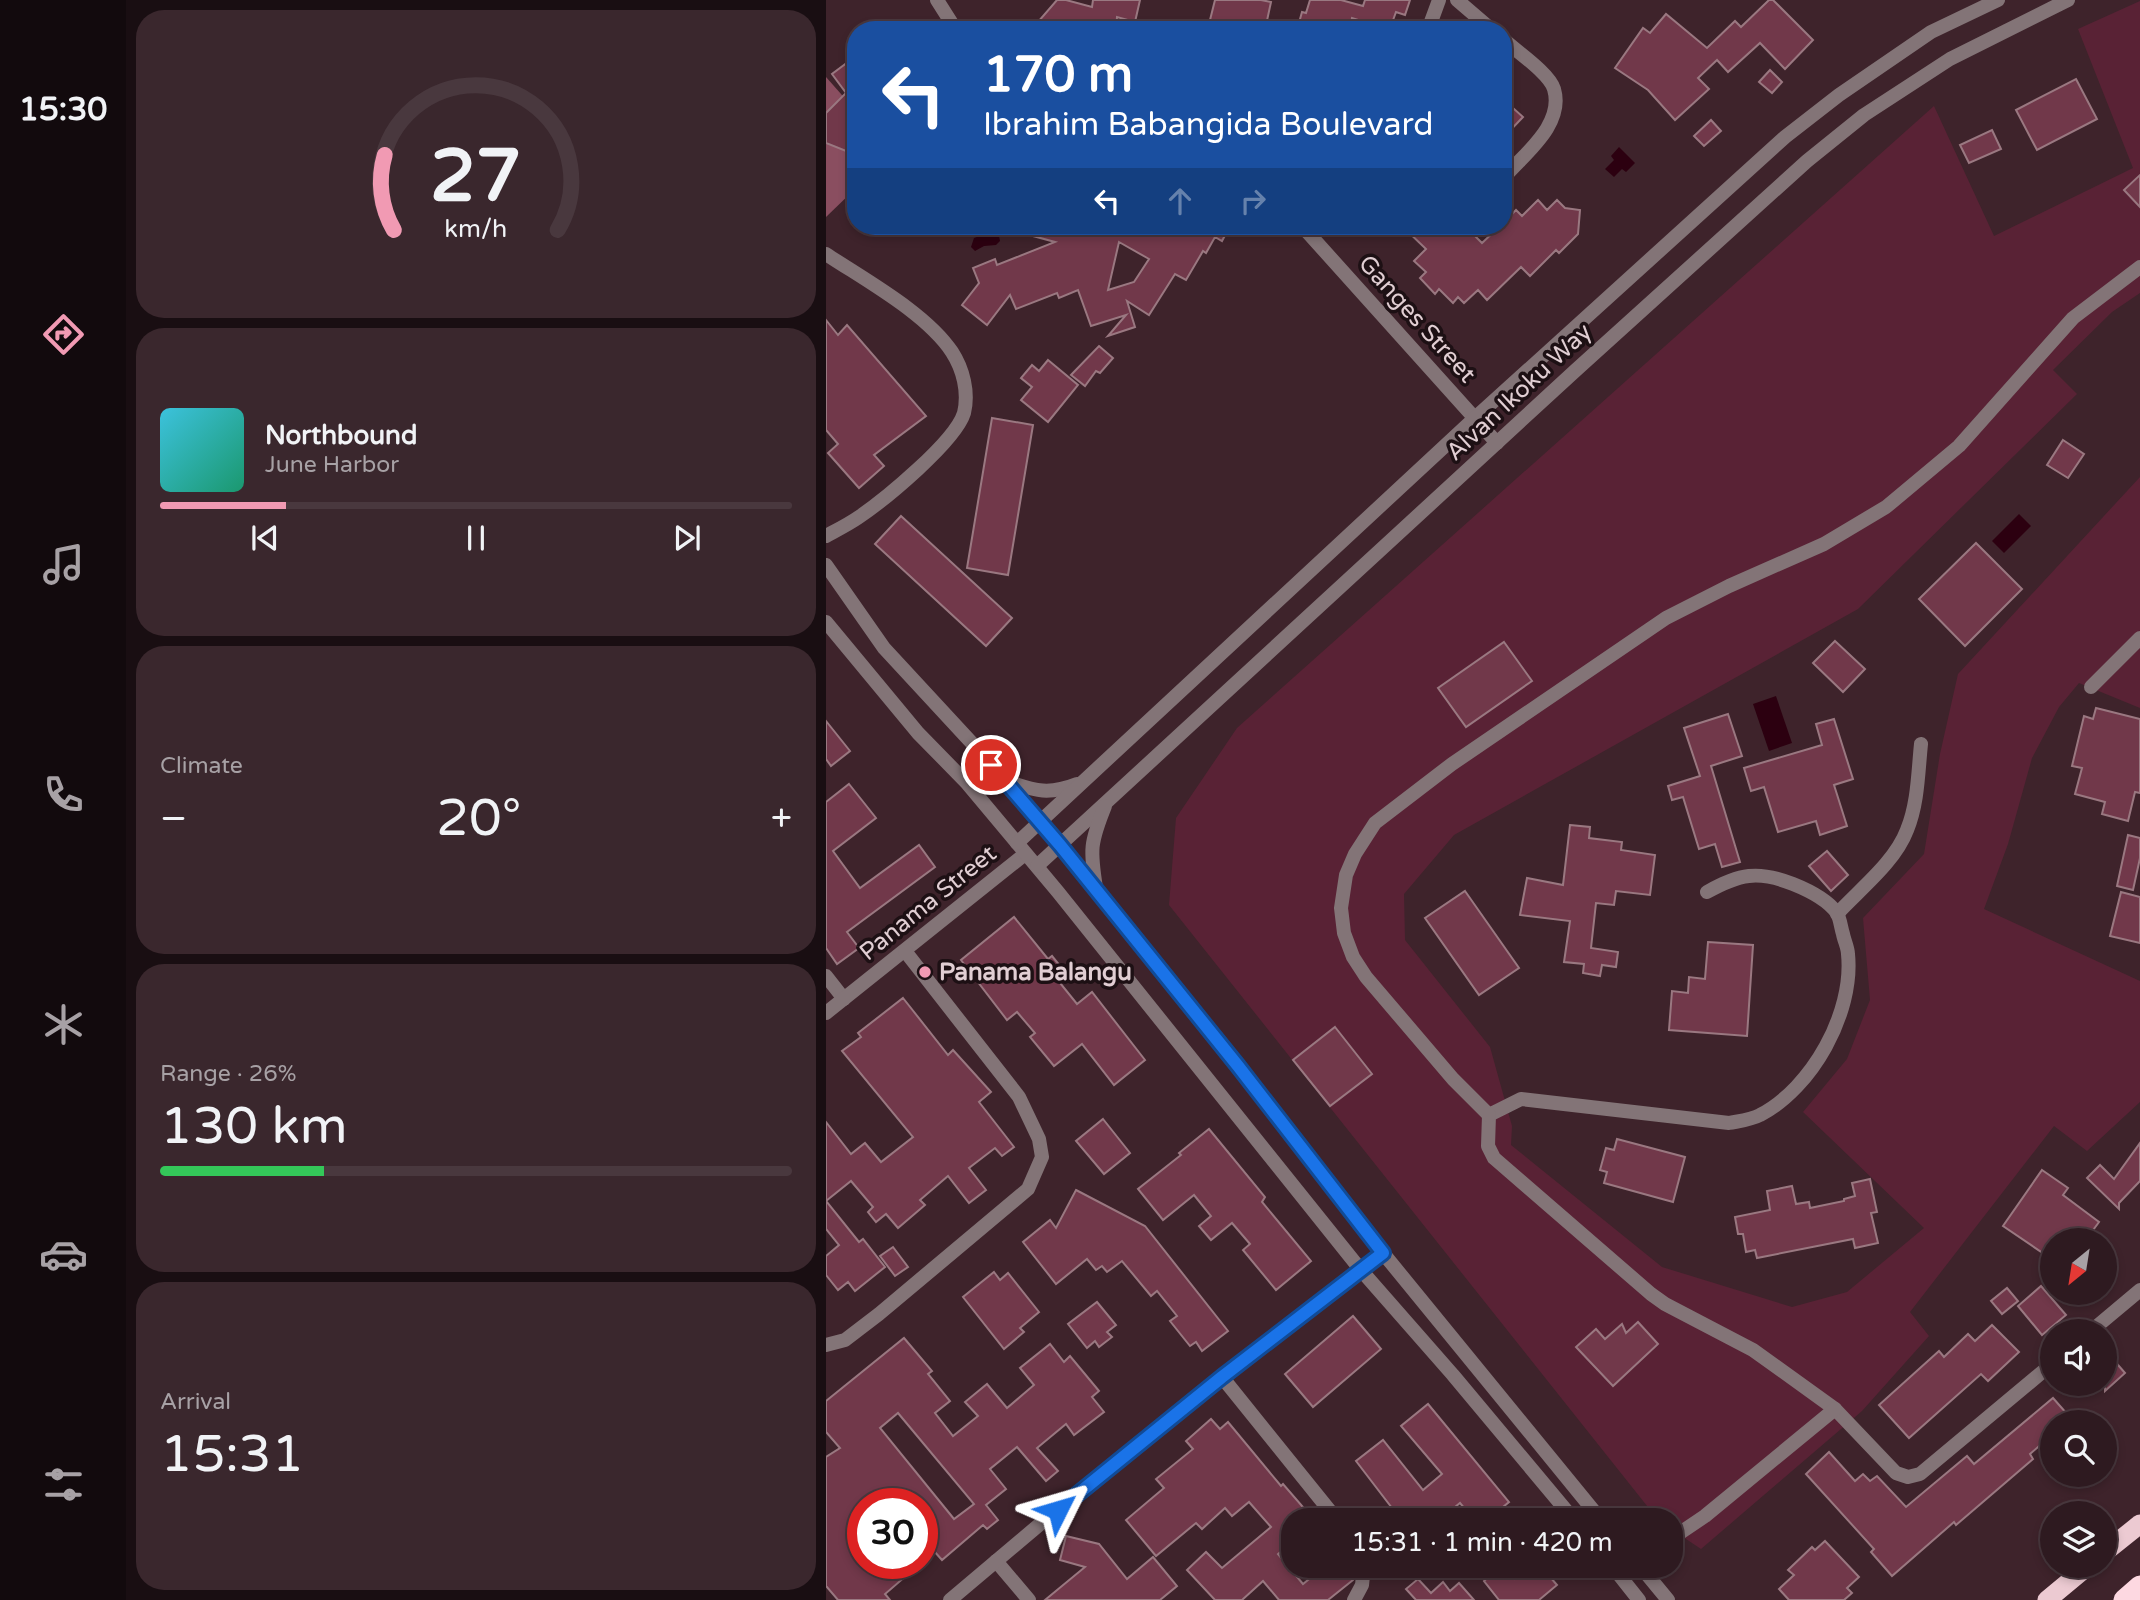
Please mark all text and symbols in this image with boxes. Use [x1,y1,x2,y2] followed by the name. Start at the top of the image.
[983,46,1133,105] text: 170 m
[868,49,959,140] icon: left
[19,91,107,129] text: 15:30
[983,106,1433,144] text: Ibrahim Babangida Boulevard
[430,133,522,221] text: 27
[1088,182,1126,220] icon: left
[1161,182,1199,220] icon: ahead
[1234,182,1272,220] icon: right
[445,214,507,244] text: km/h
[1352,249,1482,389] street label: Ganges Street
[39,310,88,359] icon: directions
[1440,317,1598,467] street label: Alvan Ikoku Way
[265,420,417,451] text: Northbound
[265,451,399,479] text: June Harbor
[246,519,284,557] icon: previous
[457,519,495,557] icon: pause
[668,519,706,557] icon: next
[39,540,88,589] icon: music
[961,735,1021,795] pin
[972,746,1010,784] icon: arrive
[160,752,243,780] text: Climate
[39,770,88,819] icon: phone
[436,787,521,850] text: 20°
[160,796,187,842] text: −
[771,796,792,842] text: +
[854,839,1002,967] street label: Panama Street
[939,958,1132,987] place label: Panama Balangu
[917,964,933,980] marker: Panama Balangu
[39,1000,88,1049] icon: climate
[160,1060,296,1088] text: Range · 26%
[160,1095,348,1158] text: 130 km
[2040,1228,2118,1306] north arrow
[2040,1228,2117,1578] map controls
[39,1230,88,1279] icon: car
[2040,1319,2117,1396] button: sound
[160,1388,231,1416] text: Arrival
[2040,1410,2117,1487] button: search
[160,1423,304,1486] text: 15:31
[39,1460,88,1509] icon: filters
[1021,1473,1095,1547] position arrow
[847,1488,938,1579] speed limit sign: 30
[2040,1501,2117,1578] button: layers
[1351,1527,1613,1558] text: 15:31 · 1 min · 420 m

